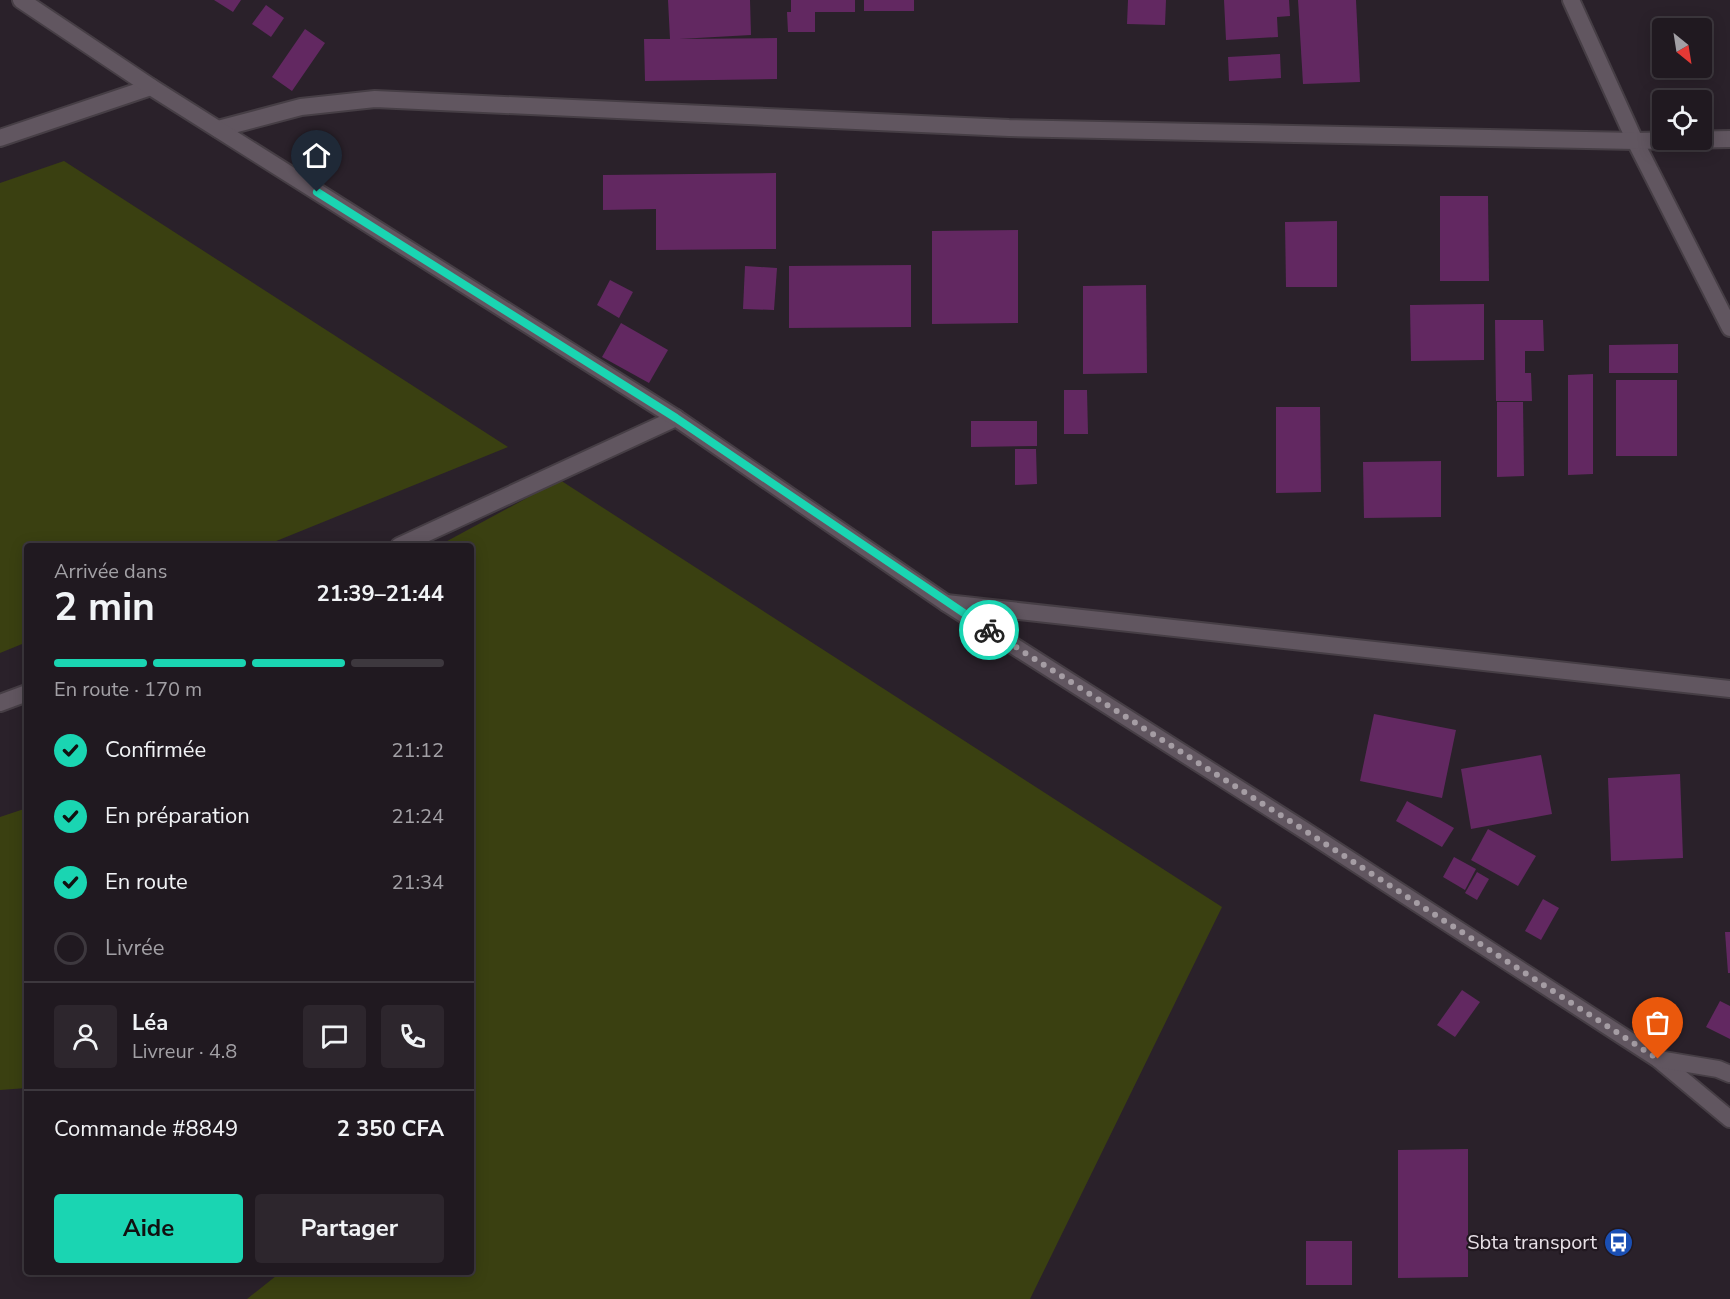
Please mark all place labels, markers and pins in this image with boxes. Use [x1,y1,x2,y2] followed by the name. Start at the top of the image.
[291,130,342,192] pin
[1632,997,1683,1059] pin
[1602,1226,1634,1258] bus stop icon: Sbta transport
[1467,1229,1598,1256] place label: Sbta transport

